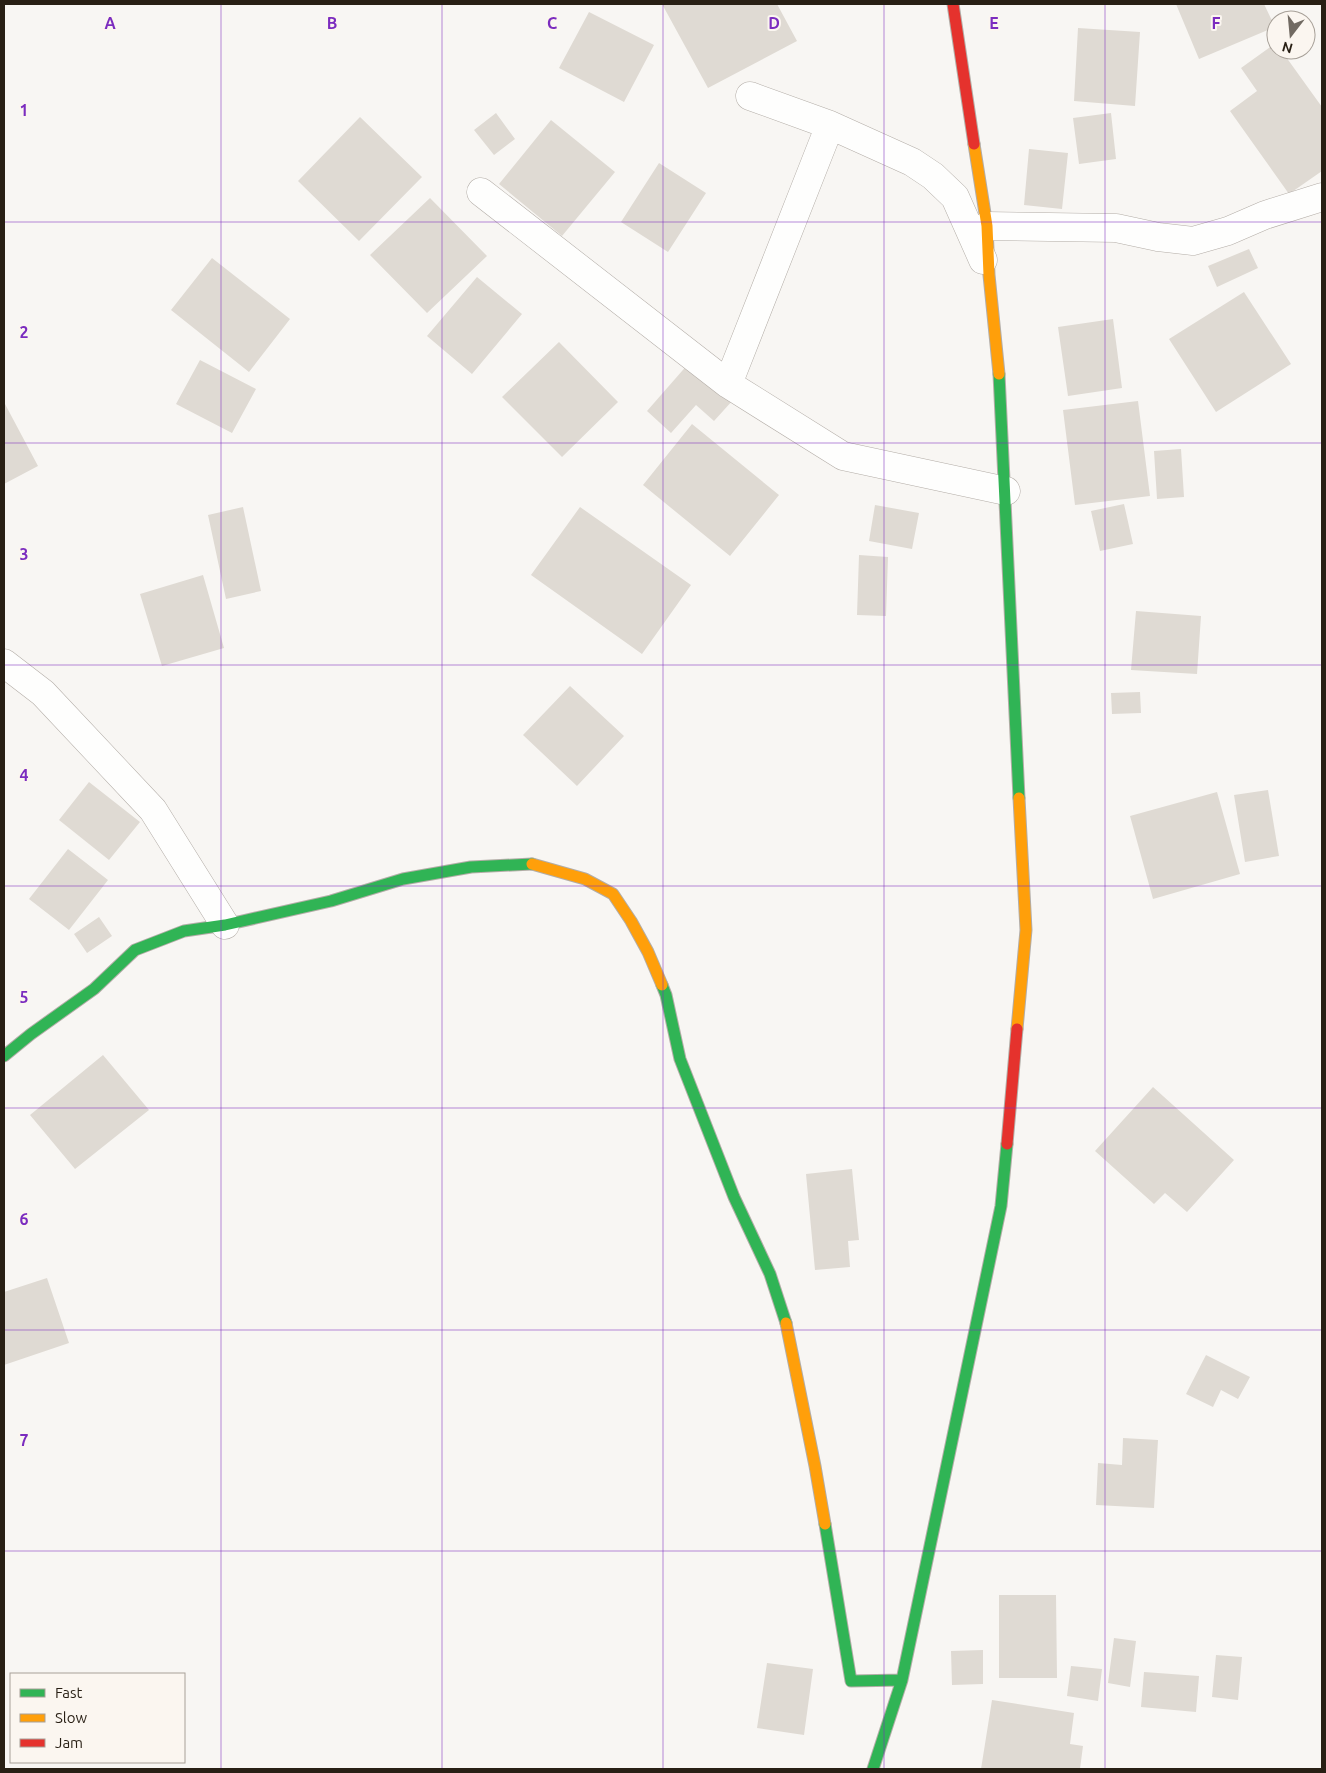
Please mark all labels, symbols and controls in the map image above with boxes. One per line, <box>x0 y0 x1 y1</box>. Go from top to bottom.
north arrow <box>1266 10 1316 60</box>
text: A <box>104 14 116 32</box>
text: B <box>327 14 337 32</box>
text: C <box>547 14 557 32</box>
text: D <box>768 14 780 32</box>
text: E <box>989 14 999 32</box>
text: F <box>1212 14 1221 32</box>
text: N <box>1280 38 1295 57</box>
text: 1 <box>19 101 29 119</box>
text: 2 <box>19 323 29 341</box>
text: 3 <box>19 545 29 563</box>
text: 4 <box>19 766 29 784</box>
text: 5 <box>19 988 29 1006</box>
text: 6 <box>19 1210 29 1228</box>
text: 7 <box>19 1431 29 1449</box>
legend <box>10 1673 185 1763</box>
text: Fast <box>55 1684 83 1701</box>
text: Slow <box>55 1709 88 1726</box>
text: Jam <box>55 1734 83 1751</box>

